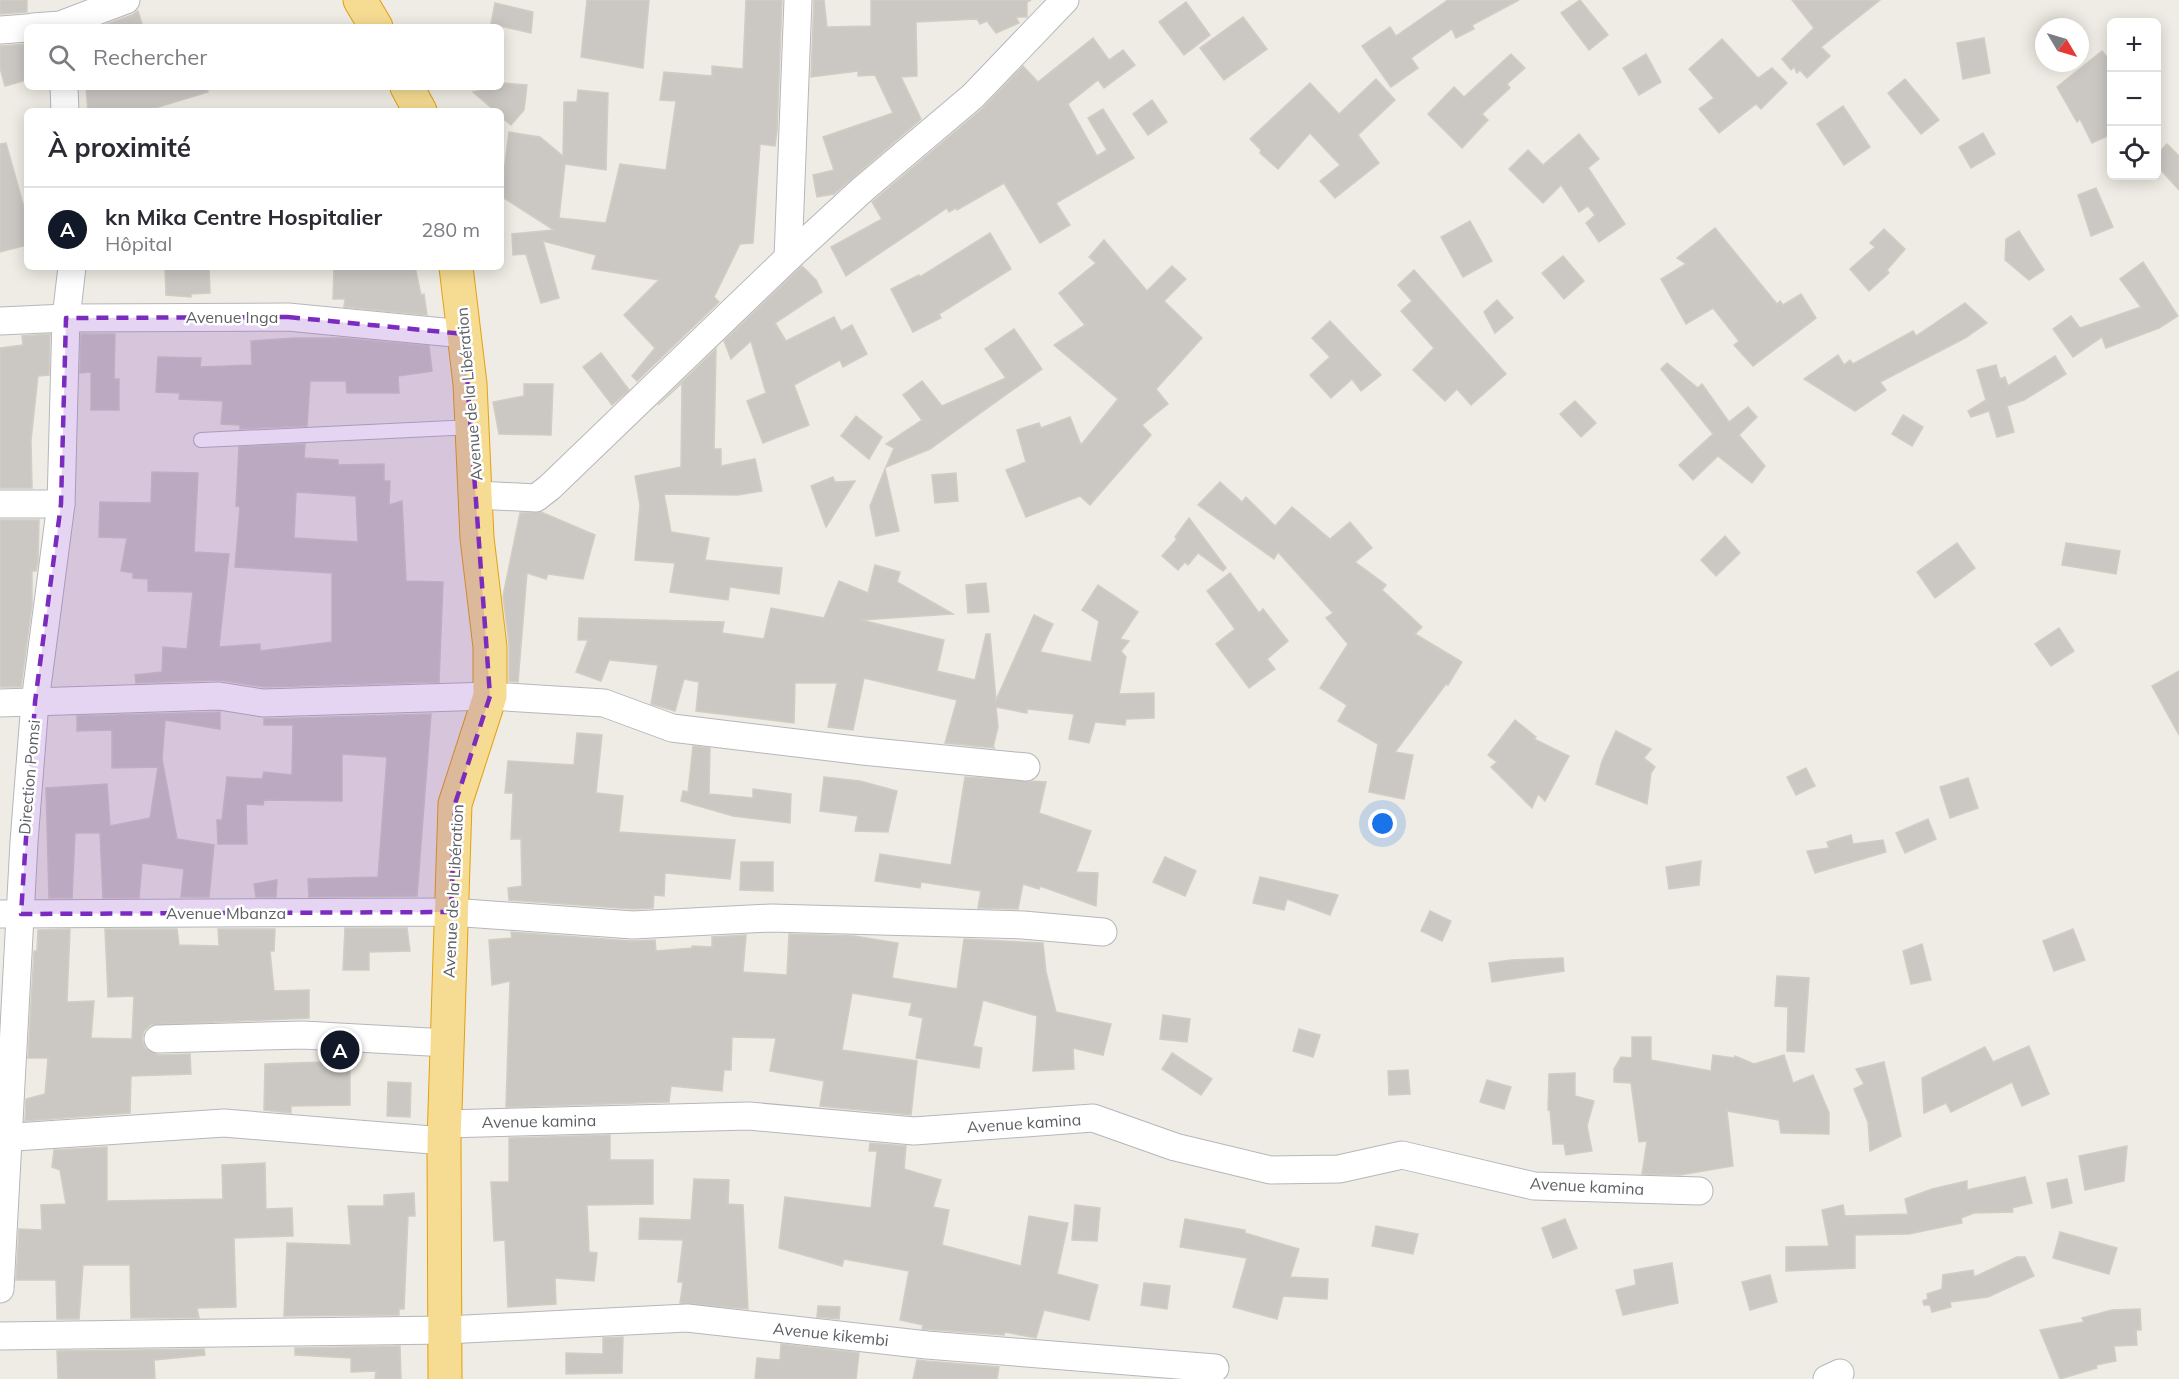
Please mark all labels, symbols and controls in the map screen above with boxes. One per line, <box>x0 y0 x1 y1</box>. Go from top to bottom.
north arrow <box>2035 18 2089 72</box>
map controls <box>2107 18 2161 180</box>
button: + <box>2107 18 2161 72</box>
search box <box>24 24 504 90</box>
icon: search <box>45 41 78 74</box>
text: Rechercher <box>93 43 207 71</box>
button: − <box>2107 72 2161 126</box>
button: locate <box>2107 126 2161 180</box>
text: À proximité <box>48 131 191 164</box>
text: kn Mika Centre Hospitalier <box>105 203 382 231</box>
text: A <box>60 217 75 242</box>
text: 280 m <box>421 217 480 242</box>
text: Hôpital <box>105 231 172 256</box>
street label: Avenue de la Libération <box>451 306 487 482</box>
street label: Avenue Inga <box>186 307 278 327</box>
street label: Direction Pomsi <box>14 719 44 835</box>
street label: Avenue de la Libération <box>438 804 468 978</box>
your location <box>1368 809 1397 838</box>
street label: Avenue Mbanza <box>166 903 286 923</box>
pin: A <box>320 1028 360 1072</box>
street label: Avenue kamina <box>966 1109 1082 1137</box>
street label: Avenue kamina <box>482 1110 596 1132</box>
street label: Avenue kamina <box>1529 1173 1645 1199</box>
street label: Avenue kikembi <box>772 1318 890 1350</box>

